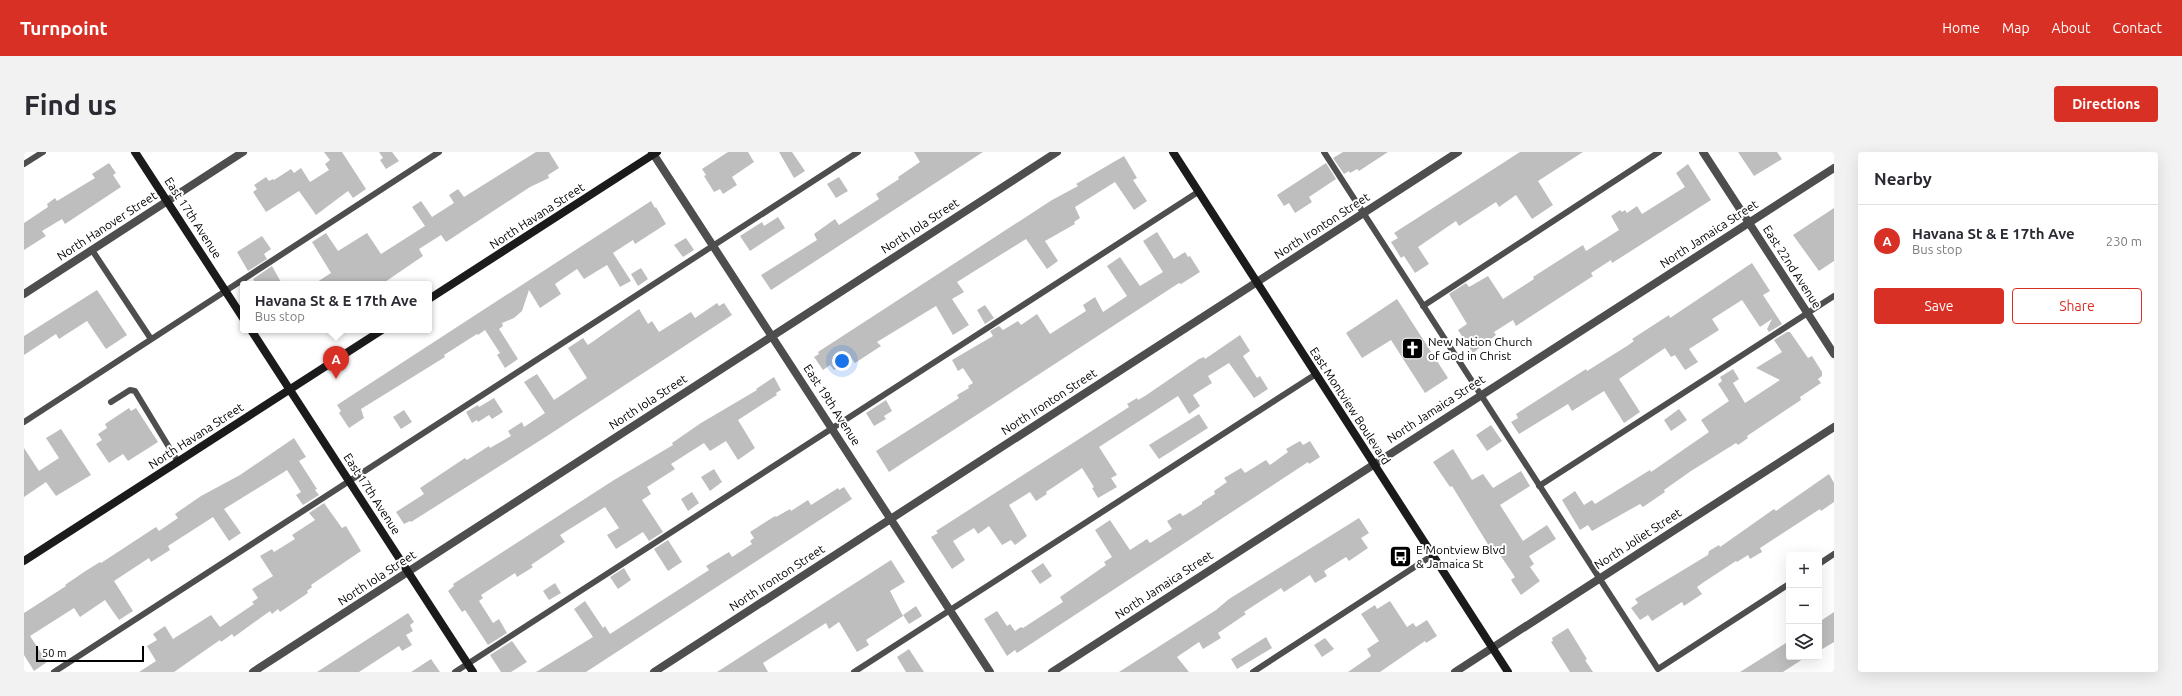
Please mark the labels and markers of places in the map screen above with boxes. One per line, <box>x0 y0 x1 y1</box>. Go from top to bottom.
place label: New Nation Church of God in Christ <box>1428 335 1532 362</box>
church icon: New Nation Church of God in Christ <box>1400 336 1426 362</box>
pin: A <box>323 346 349 379</box>
place label: E Montview Blvd & Jamaica St <box>1416 543 1506 570</box>
bus stop icon: E Montview Blvd & Jamaica St <box>1388 544 1414 570</box>

